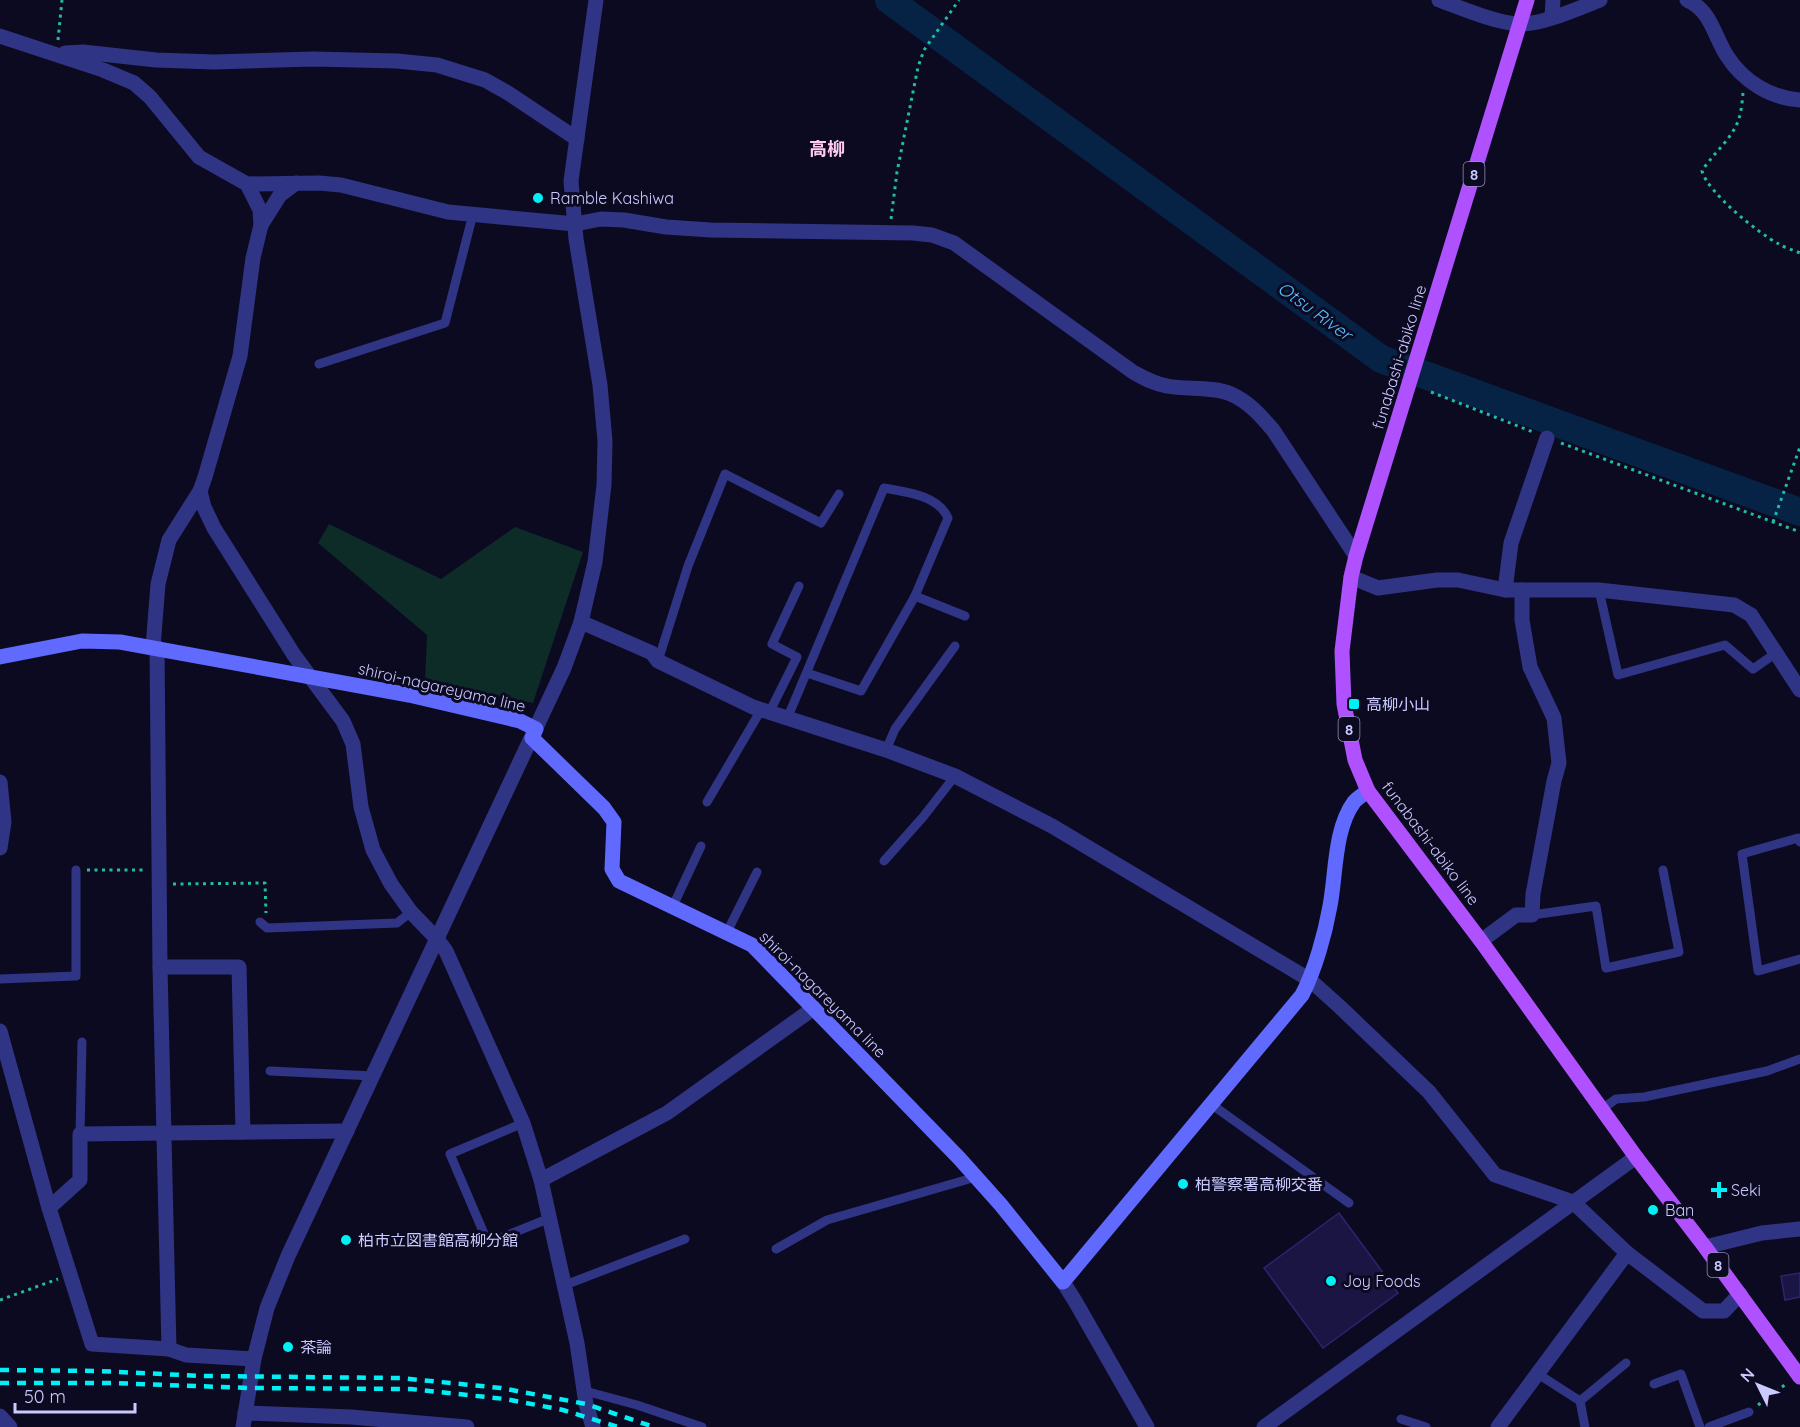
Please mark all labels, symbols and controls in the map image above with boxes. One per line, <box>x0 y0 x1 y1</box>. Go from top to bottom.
district label: 高柳 <box>809 137 845 160</box>
road number: 8 <box>1464 162 1484 186</box>
place label: Ramble Kashiwa <box>550 188 674 208</box>
marker: Ramble Kashiwa <box>531 191 545 205</box>
water label: Otsu River <box>1273 276 1358 347</box>
street label: funabashi-abiko line <box>1368 282 1430 432</box>
street label: shiroi-nagareyama line <box>356 658 528 716</box>
place label: 高柳小山 <box>1366 694 1430 714</box>
marker: 高柳小山 <box>1347 697 1361 711</box>
road number: 8 <box>1338 717 1360 741</box>
street label: funabashi-abiko line <box>1378 777 1484 909</box>
street label: shiroi-nagareyama line <box>755 926 891 1062</box>
place label: 柏警察署高柳交番 <box>1195 1174 1323 1194</box>
marker: 柏警察署高柳交番 <box>1176 1177 1190 1191</box>
place label: Seki <box>1731 1180 1761 1200</box>
marker: Seki <box>1712 1183 1726 1197</box>
place label: Ban <box>1665 1200 1694 1220</box>
marker: Ban <box>1646 1203 1660 1217</box>
place label: 柏市立図書館高柳分館 <box>358 1230 518 1250</box>
marker: 柏市立図書館高柳分館 <box>339 1233 353 1247</box>
road number: 8 <box>1708 1253 1728 1277</box>
place label: Joy Foods <box>1343 1271 1421 1291</box>
marker: Joy Foods <box>1324 1274 1338 1288</box>
place label: 茶論 <box>300 1337 332 1357</box>
marker: 茶論 <box>281 1340 295 1354</box>
north arrow <box>1728 1355 1788 1415</box>
text: N <box>1736 1364 1758 1386</box>
scale bar <box>15 1376 135 1414</box>
text: 50 m <box>24 1385 66 1408</box>

